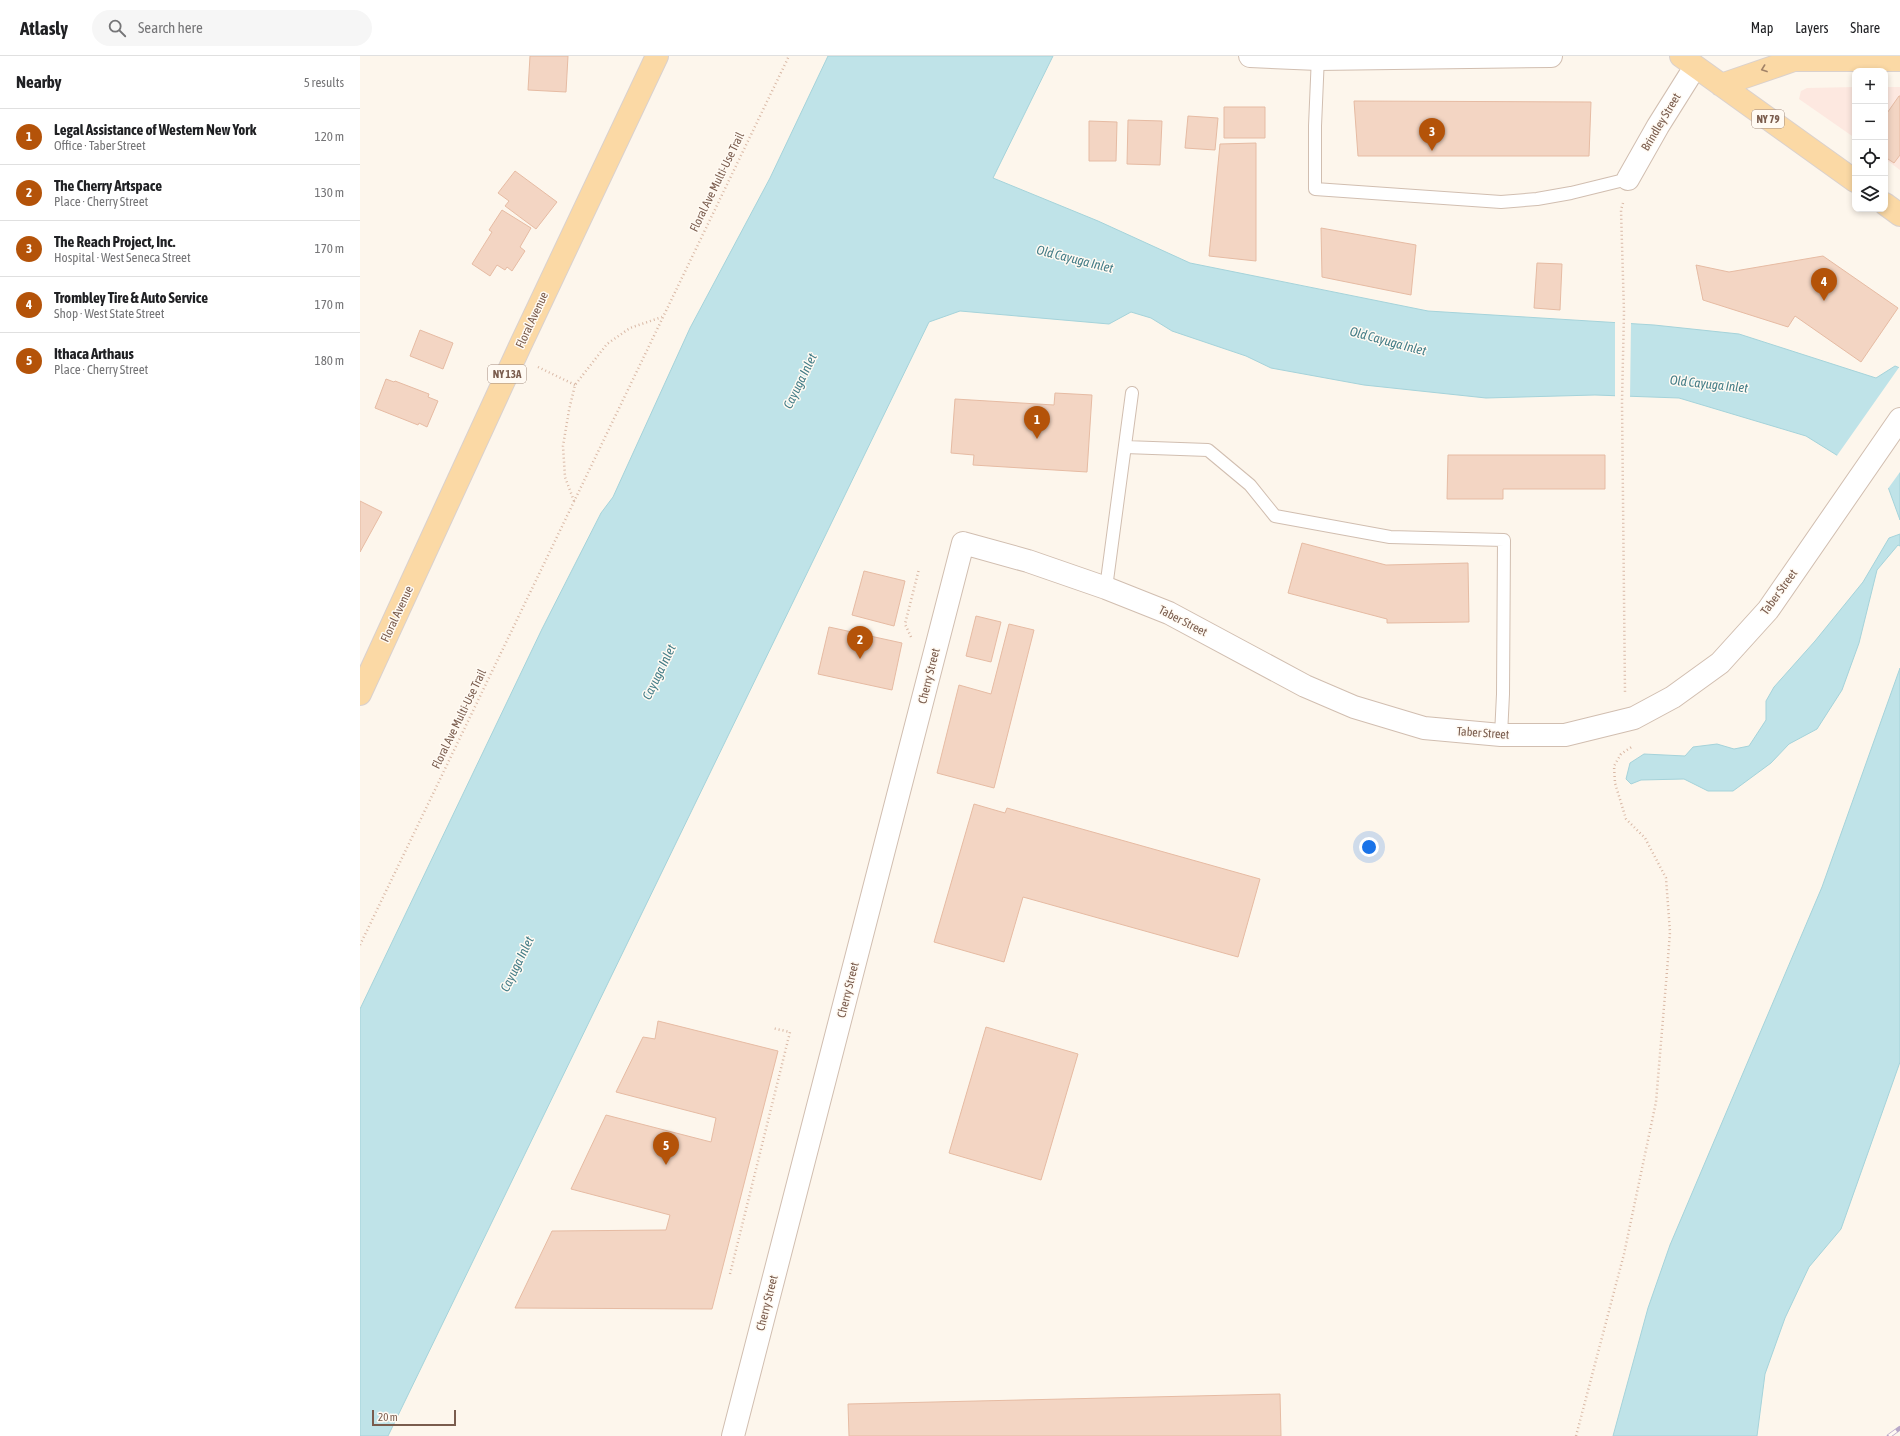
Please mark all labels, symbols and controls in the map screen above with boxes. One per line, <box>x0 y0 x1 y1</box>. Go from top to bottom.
search box <box>92 10 372 46</box>
text: Atlasly <box>20 17 68 39</box>
icon: search <box>106 17 128 39</box>
text: Search here <box>138 19 203 36</box>
text: Map <box>1751 20 1773 36</box>
text: Layers <box>1795 20 1828 36</box>
text: Share <box>1850 20 1880 36</box>
one-way arrow <box>1761 64 1768 73</box>
map controls <box>1852 68 1888 212</box>
button: + <box>1852 68 1888 104</box>
text: Nearby <box>16 72 62 92</box>
text: 5 results <box>304 75 344 90</box>
street label: Brindley Street <box>1638 90 1684 153</box>
button: − <box>1852 104 1888 140</box>
road number: NY 79 <box>1752 110 1784 128</box>
pin: 3 <box>1419 118 1445 151</box>
text: Legal Assistance of Western New York <box>54 121 256 138</box>
text: 1 <box>26 129 32 144</box>
text: 120 m <box>315 129 344 144</box>
street label: Floral Ave Multi-Use Trail <box>687 129 748 234</box>
text: Office · Taber Street <box>54 138 146 153</box>
button: locate <box>1852 140 1888 176</box>
button: layers <box>1852 176 1888 212</box>
text: The Cherry Artspace <box>54 177 162 194</box>
text: 2 <box>26 185 32 200</box>
text: 130 m <box>315 185 344 200</box>
text: Place · Cherry Street <box>54 194 148 209</box>
text: The Reach Project, Inc. <box>54 233 176 250</box>
text: 3 <box>26 241 32 256</box>
text: 170 m <box>315 241 344 256</box>
water label: Old Cayuga Inlet <box>1035 242 1115 276</box>
text: Hospital · West Seneca Street <box>54 250 191 265</box>
pin: 4 <box>1811 268 1837 301</box>
text: Trombley Tire & Auto Service <box>54 289 208 306</box>
street label: Floral Avenue <box>513 290 551 350</box>
text: 4 <box>26 297 32 312</box>
text: 170 m <box>315 297 344 312</box>
text: Shop · West State Street <box>54 306 165 321</box>
water label: Old Cayuga Inlet <box>1348 324 1428 358</box>
text: Ithaca Arthaus <box>54 345 134 362</box>
water label: Cayuga Inlet <box>780 351 820 411</box>
text: 5 <box>26 353 32 368</box>
text: 180 m <box>315 353 344 368</box>
text: Place · Cherry Street <box>54 362 148 377</box>
road number: NY 13A <box>488 365 526 383</box>
water label: Old Cayuga Inlet <box>1669 372 1749 396</box>
pin: 1 <box>1024 406 1050 439</box>
street label: Taber Street <box>1758 566 1800 617</box>
street label: Floral Avenue <box>378 584 416 644</box>
street label: Taber Street <box>1156 603 1210 639</box>
pin: 2 <box>847 626 873 659</box>
water label: Cayuga Inlet <box>639 642 679 702</box>
street label: Cherry Street <box>915 646 943 705</box>
street label: Floral Ave Multi-Use Trail <box>429 666 490 771</box>
street label: Taber Street <box>1456 724 1510 742</box>
your location <box>1359 837 1379 857</box>
water label: Cayuga Inlet <box>497 934 537 994</box>
street label: Cherry Street <box>834 960 862 1019</box>
pin: 5 <box>653 1132 679 1165</box>
street label: Cherry Street <box>753 1273 781 1332</box>
scale bar <box>372 1408 456 1427</box>
text: 20 m <box>378 1411 398 1423</box>

